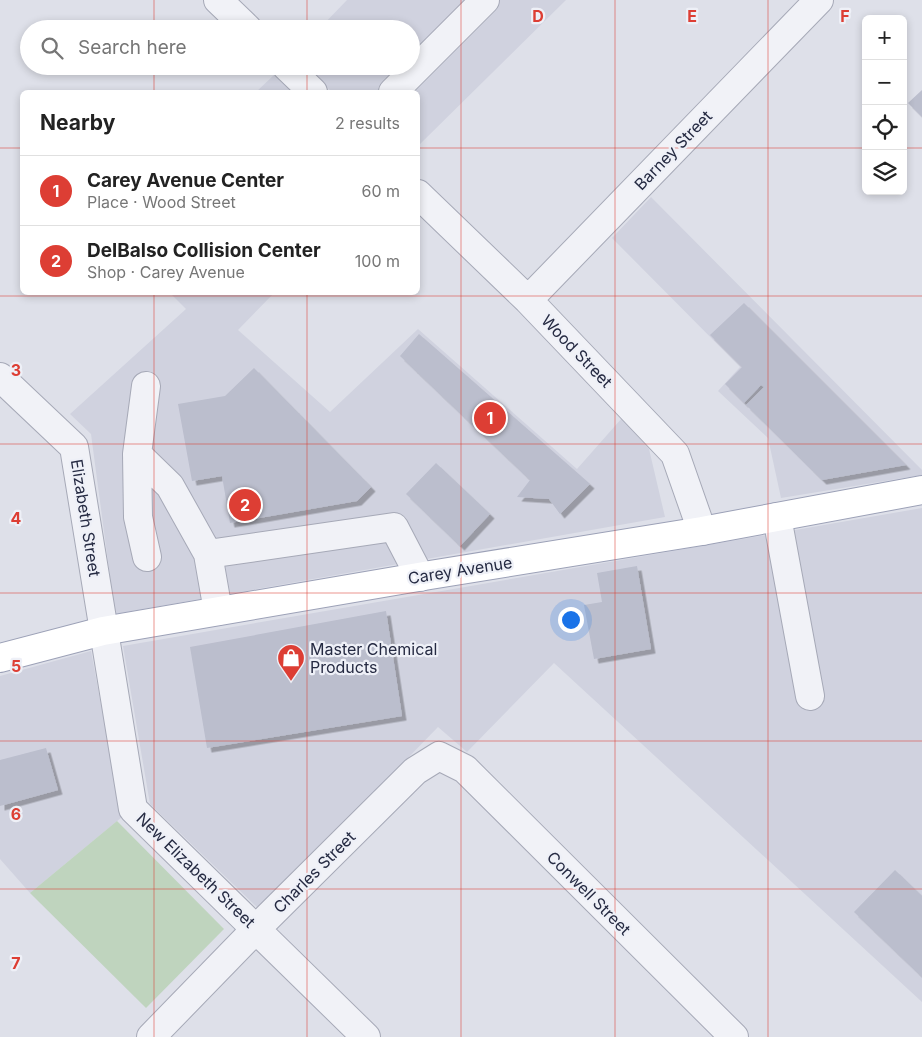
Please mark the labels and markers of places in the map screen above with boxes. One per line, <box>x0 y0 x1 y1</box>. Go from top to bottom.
pin: 1 <box>474 399 506 437</box>
pin: 2 <box>229 486 261 524</box>
place label: Master Chemical Products <box>310 639 437 677</box>
shop icon: Master Chemical Products <box>276 643 306 682</box>

